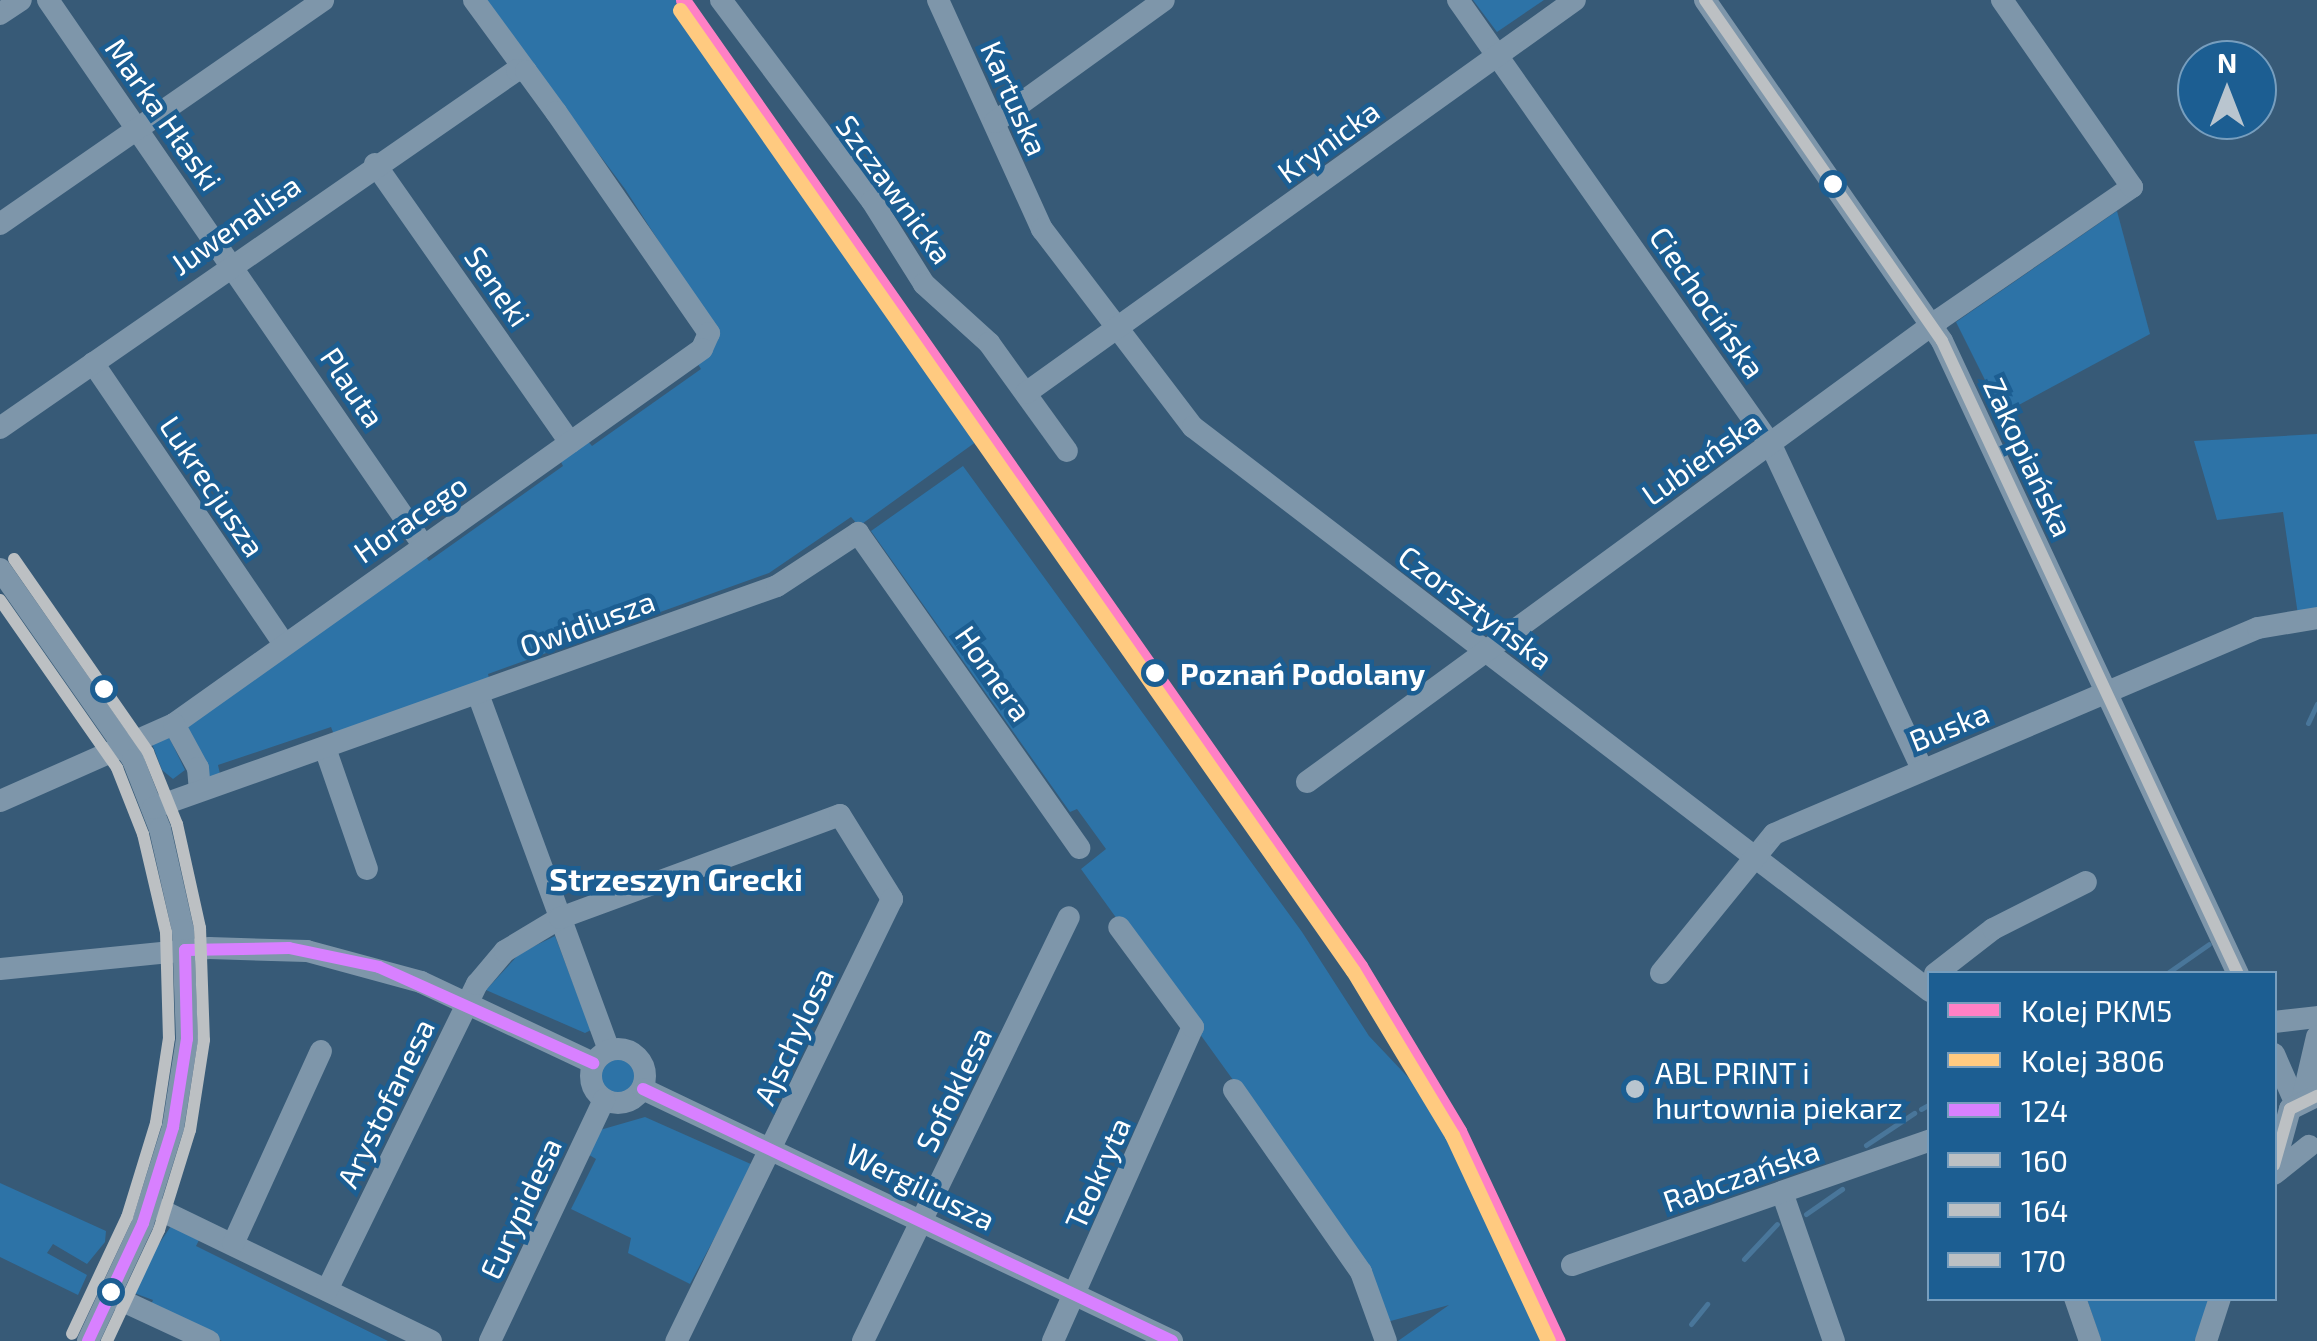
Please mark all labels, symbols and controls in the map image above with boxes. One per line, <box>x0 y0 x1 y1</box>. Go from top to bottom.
street label: Marka Hłaski <box>98 31 230 197</box>
street label: Kartuska <box>974 35 1056 161</box>
north arrow <box>2177 40 2277 140</box>
text: N <box>2217 45 2237 79</box>
street label: Krynicka <box>1270 92 1386 190</box>
street label: Szczawnicka <box>829 108 961 270</box>
street label: Juwenalisa <box>163 166 307 282</box>
unlabelled marker <box>1823 174 1843 194</box>
street label: Ciechocińska <box>1643 219 1773 385</box>
street label: Seneki <box>458 239 538 333</box>
street label: Plauta <box>313 340 393 434</box>
street label: Zakopiańska <box>1977 372 2081 542</box>
street label: Lubieńska <box>1634 404 1768 512</box>
street label: Lukrecjusza <box>153 409 273 563</box>
street label: Horacego <box>347 466 473 570</box>
street label: Czorsztyńska <box>1392 537 1560 677</box>
street label: Owidiusza <box>515 582 659 664</box>
street label: Homera <box>948 618 1040 728</box>
place label: Poznań Podolany <box>1180 655 1425 691</box>
marker: Poznań Podolany <box>1139 657 1171 689</box>
unlabelled marker <box>94 679 114 699</box>
street label: Buska <box>1904 694 1994 758</box>
district label: Strzeszyn Grecki <box>549 859 803 897</box>
street label: Ajschylosa <box>746 962 840 1110</box>
legend <box>1927 971 2277 1301</box>
text: Kolej PKM5 <box>2021 992 2172 1028</box>
street label: Arystofanesa <box>329 1013 441 1193</box>
street label: Sofoklesa <box>907 1021 999 1157</box>
text: Kolej 3806 <box>2021 1042 2165 1078</box>
place label: ABL PRINT i hurtownia piekarz <box>1655 1054 1903 1124</box>
marker: ABL PRINT i hurtownia piekarz <box>1624 1078 1646 1100</box>
text: 124 <box>2021 1092 2068 1128</box>
street label: Teokryta <box>1056 1112 1138 1234</box>
street label: Rabczańska <box>1658 1131 1824 1219</box>
street label: Eurypidesa <box>472 1132 568 1284</box>
street label: Wergiliusza <box>841 1135 1001 1237</box>
text: 160 <box>2021 1142 2068 1178</box>
text: 164 <box>2021 1192 2069 1228</box>
text: 170 <box>2021 1242 2066 1278</box>
unlabelled marker <box>101 1282 121 1302</box>

